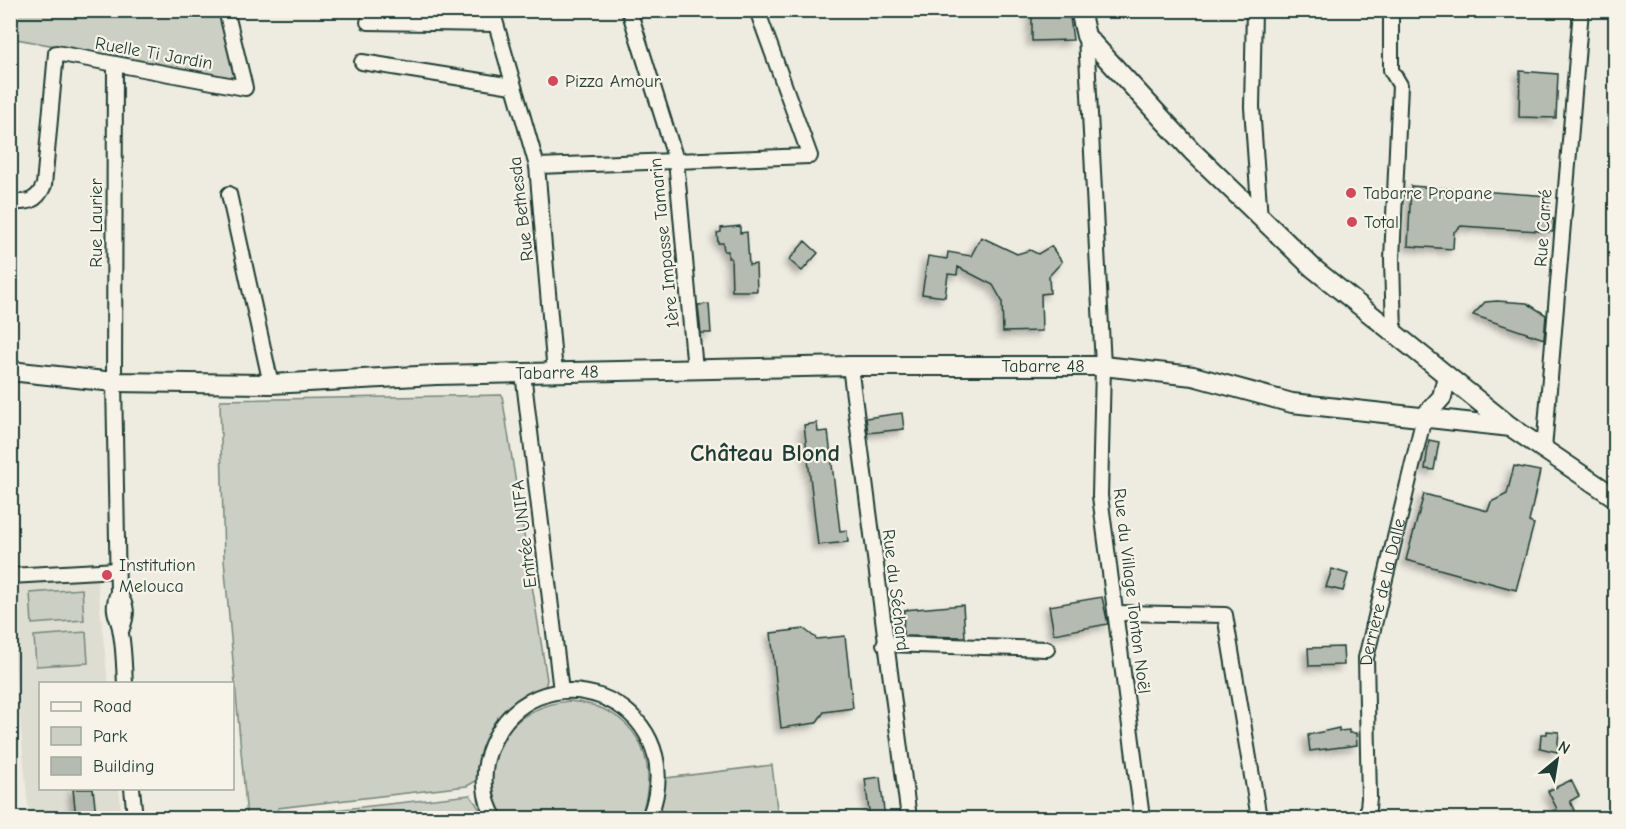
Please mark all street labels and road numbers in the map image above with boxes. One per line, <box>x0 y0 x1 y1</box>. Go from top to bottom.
street label: Ruelle Ti Jardin <box>93 33 214 74</box>
street label: Rue Bethesda <box>505 155 538 262</box>
street label: 1ère Impasse Tamarin <box>645 157 684 329</box>
street label: Rue Laurier <box>86 177 107 268</box>
street label: Rue Carré <box>1530 188 1557 268</box>
street label: Tabarre 48 <box>1002 356 1085 377</box>
street label: Tabarre 48 <box>515 361 599 384</box>
street label: Entrée UNIFA <box>507 479 542 589</box>
street label: Rue du Village Tonton Noël <box>1108 487 1155 695</box>
street label: Derrière de la Dalle <box>1356 516 1410 666</box>
street label: Rue du Séchard <box>878 528 913 652</box>

